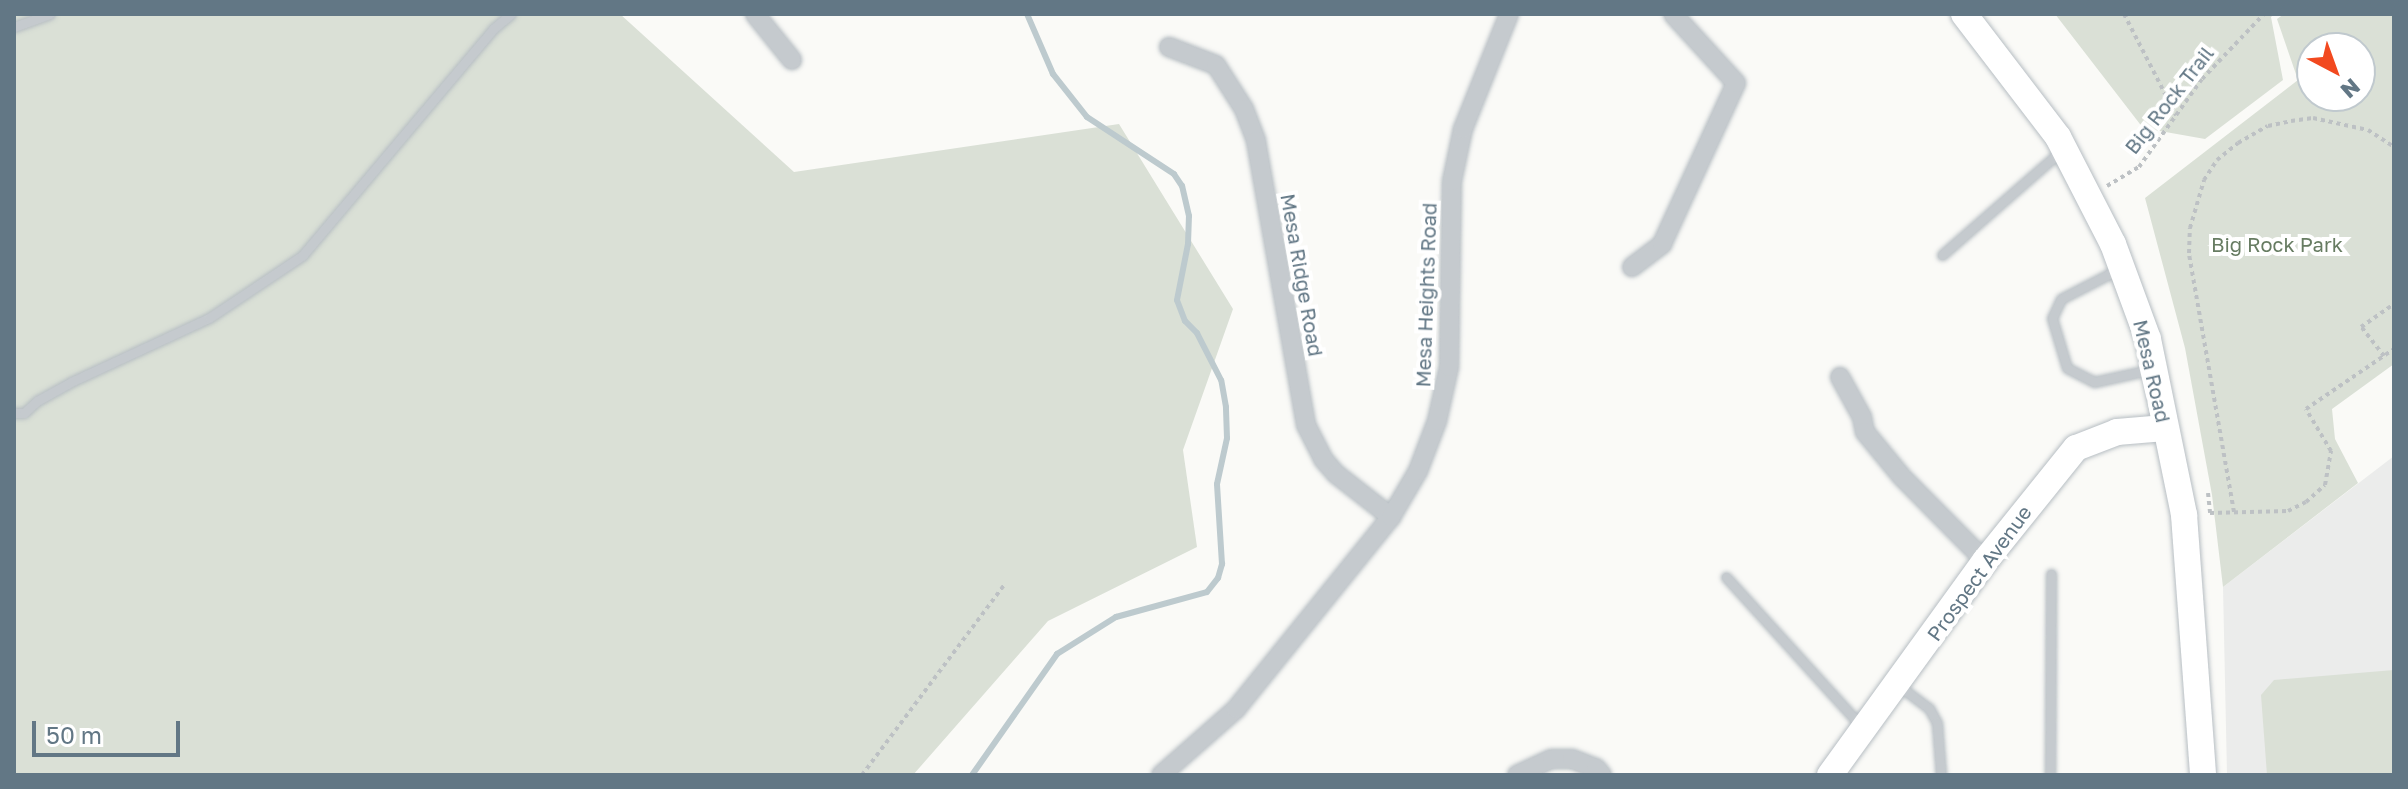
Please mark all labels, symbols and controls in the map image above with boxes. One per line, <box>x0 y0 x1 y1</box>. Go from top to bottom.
north arrow <box>2296 32 2376 112</box>
street label: Big Rock Trail <box>2120 41 2218 159</box>
text: N <box>2336 73 2366 105</box>
street label: Mesa Ridge Road <box>1276 192 1328 358</box>
street label: Mesa Heights Road <box>1411 202 1441 388</box>
park label: Big Rock Park <box>2211 232 2343 256</box>
street label: Mesa Road <box>2129 317 2175 425</box>
street label: Prospect Avenue <box>1922 501 2036 645</box>
scale bar <box>36 705 184 755</box>
text: 50 m <box>46 720 102 749</box>

